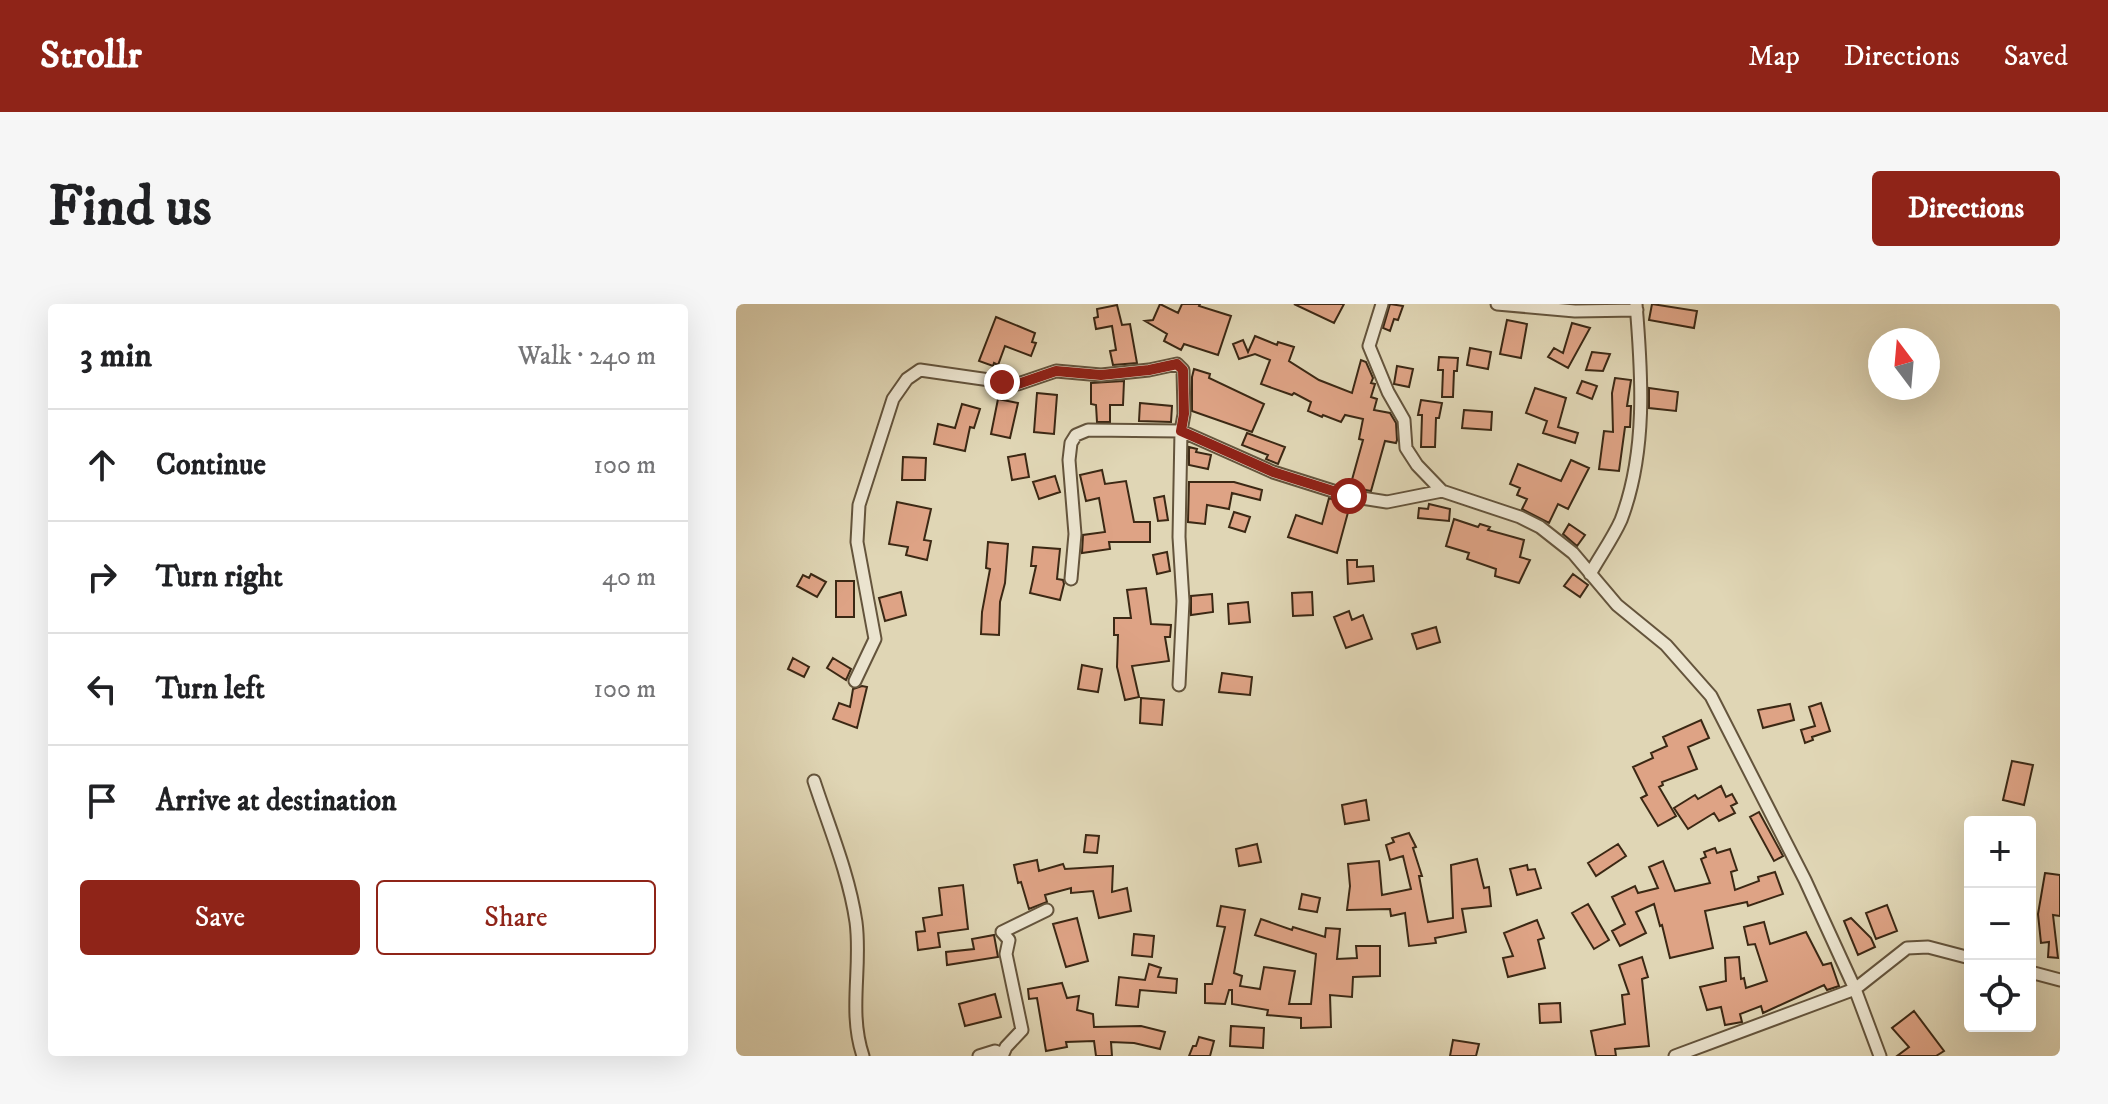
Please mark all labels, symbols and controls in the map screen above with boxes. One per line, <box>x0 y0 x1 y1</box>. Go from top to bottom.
text: Strollr <box>40 32 142 80</box>
text: Map <box>1748 39 1800 74</box>
text: Directions <box>1844 39 1960 74</box>
text: Saved <box>2004 39 2068 74</box>
button: Directions <box>1872 171 2060 246</box>
text: Find us <box>48 173 212 243</box>
north arrow <box>1868 328 1940 400</box>
text: 3 min <box>80 335 152 377</box>
text: Walk · 240 m <box>518 340 656 373</box>
route end <box>984 364 1020 400</box>
icon: ahead <box>80 443 124 487</box>
text: Continue <box>156 447 266 484</box>
text: 100 m <box>593 449 656 482</box>
route start <box>1331 478 1367 514</box>
icon: right <box>80 555 124 599</box>
text: Turn right <box>156 559 283 596</box>
text: 40 m <box>602 561 656 594</box>
icon: left <box>80 667 124 711</box>
text: Turn left <box>156 671 265 708</box>
text: 100 m <box>593 673 656 706</box>
icon: arrive <box>80 779 124 823</box>
text: Arrive at destination <box>156 783 397 820</box>
map controls <box>1964 816 2036 1032</box>
button: + <box>1964 816 2036 888</box>
button: Save <box>80 880 360 955</box>
button: Share <box>376 880 656 955</box>
button: − <box>1964 888 2036 960</box>
button: locate <box>1964 960 2036 1032</box>

